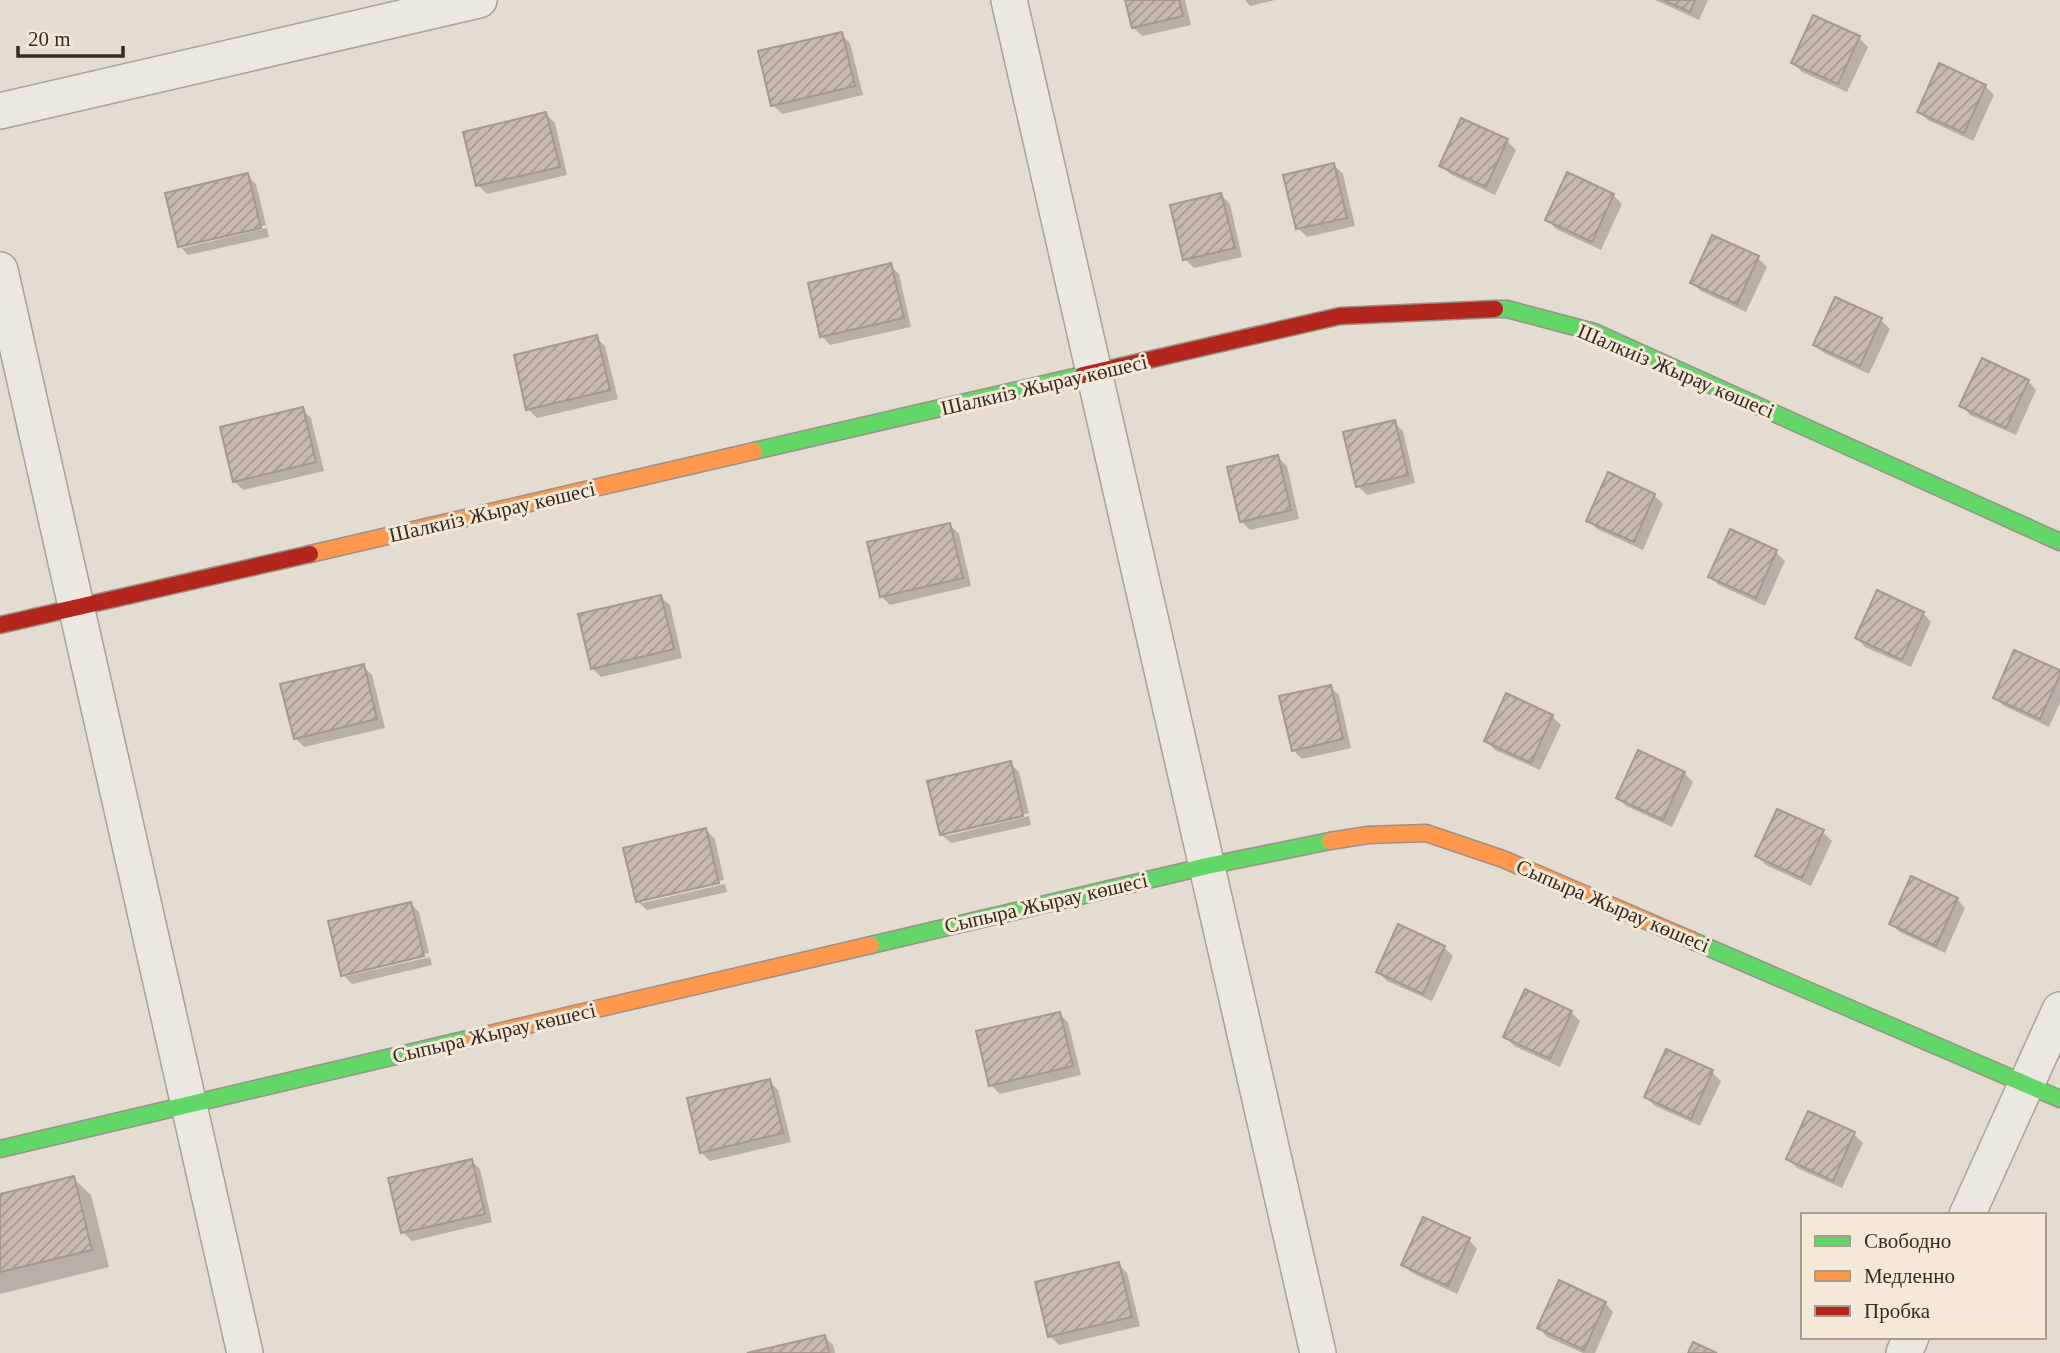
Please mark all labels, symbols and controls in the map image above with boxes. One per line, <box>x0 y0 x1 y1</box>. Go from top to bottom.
scale bar <box>18 14 122 58</box>
text: 20 m <box>28 27 71 51</box>
street label: Шалкиіз Жырау көшесі <box>1574 319 1778 423</box>
street label: Шалкиіз Жырау көшесі <box>938 350 1150 420</box>
street label: Шалкиіз Жырау көшесі <box>386 477 598 547</box>
street label: Сыпыра Жырау көшесі <box>1513 854 1713 958</box>
street label: Сыпыра Жырау көшесі <box>942 868 1150 938</box>
street label: Сыпыра Жырау көшесі <box>390 998 598 1068</box>
legend <box>1801 1213 2046 1339</box>
text: Свободно <box>1864 1229 1951 1253</box>
text: Медленно <box>1864 1264 1955 1288</box>
text: Пробка <box>1864 1299 1931 1323</box>

